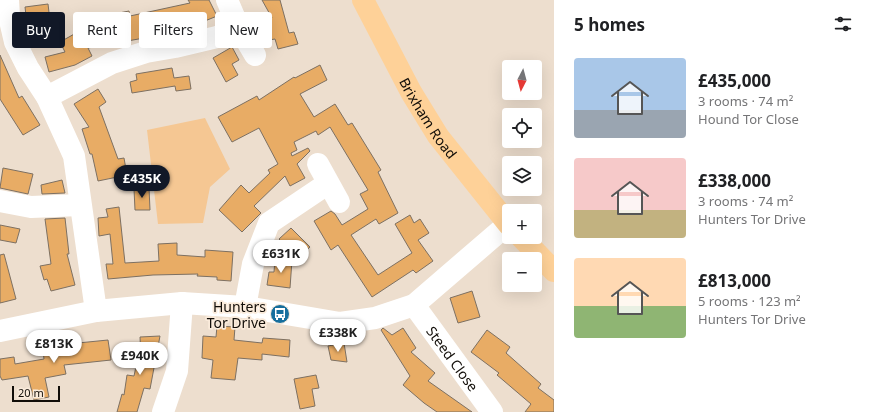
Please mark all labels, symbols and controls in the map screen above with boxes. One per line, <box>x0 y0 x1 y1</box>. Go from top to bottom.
chip: Buy <box>12 12 65 48</box>
chip: Rent <box>73 12 131 48</box>
chip: Filters <box>139 12 207 48</box>
chip: New <box>215 12 272 48</box>
text: 5 homes <box>574 13 645 36</box>
icon: filters <box>832 13 854 35</box>
north arrow <box>502 60 542 100</box>
map controls <box>502 60 542 292</box>
text: £435,000 <box>698 69 771 92</box>
street label: Brixham Road <box>396 74 462 162</box>
icon: home <box>606 74 654 122</box>
text: 3 rooms · 74 m² <box>698 92 793 110</box>
button: locate <box>502 108 542 148</box>
text: Hound Tor Close <box>698 110 799 128</box>
button: layers <box>502 156 542 196</box>
pin: £435K <box>114 165 170 199</box>
text: £435K <box>123 169 161 187</box>
text: £338,000 <box>698 169 771 192</box>
icon: home <box>606 174 654 222</box>
text: 3 rooms · 74 m² <box>698 192 793 210</box>
button: + <box>502 204 542 244</box>
text: Hunters Tor Drive <box>698 210 806 228</box>
pin: £631K <box>253 240 309 274</box>
text: £631K <box>262 244 300 262</box>
button: − <box>502 252 542 292</box>
text: £813,000 <box>698 269 771 292</box>
icon: home <box>606 274 654 322</box>
text: 5 rooms · 123 m² <box>698 292 801 310</box>
place label: Hunters Tor Drive <box>207 297 266 332</box>
bus stop icon: Hunters Tor Drive <box>269 303 291 325</box>
text: Hunters Tor Drive <box>698 310 806 328</box>
pin: £338K <box>310 319 366 353</box>
street label: Steed Close <box>423 322 483 395</box>
text: £338K <box>319 323 357 341</box>
pin: £813K <box>26 330 82 364</box>
text: £813K <box>35 334 73 352</box>
pin: £940K <box>112 342 168 376</box>
text: £940K <box>121 346 159 364</box>
scale bar <box>12 384 60 403</box>
text: 20 m <box>18 385 44 400</box>

